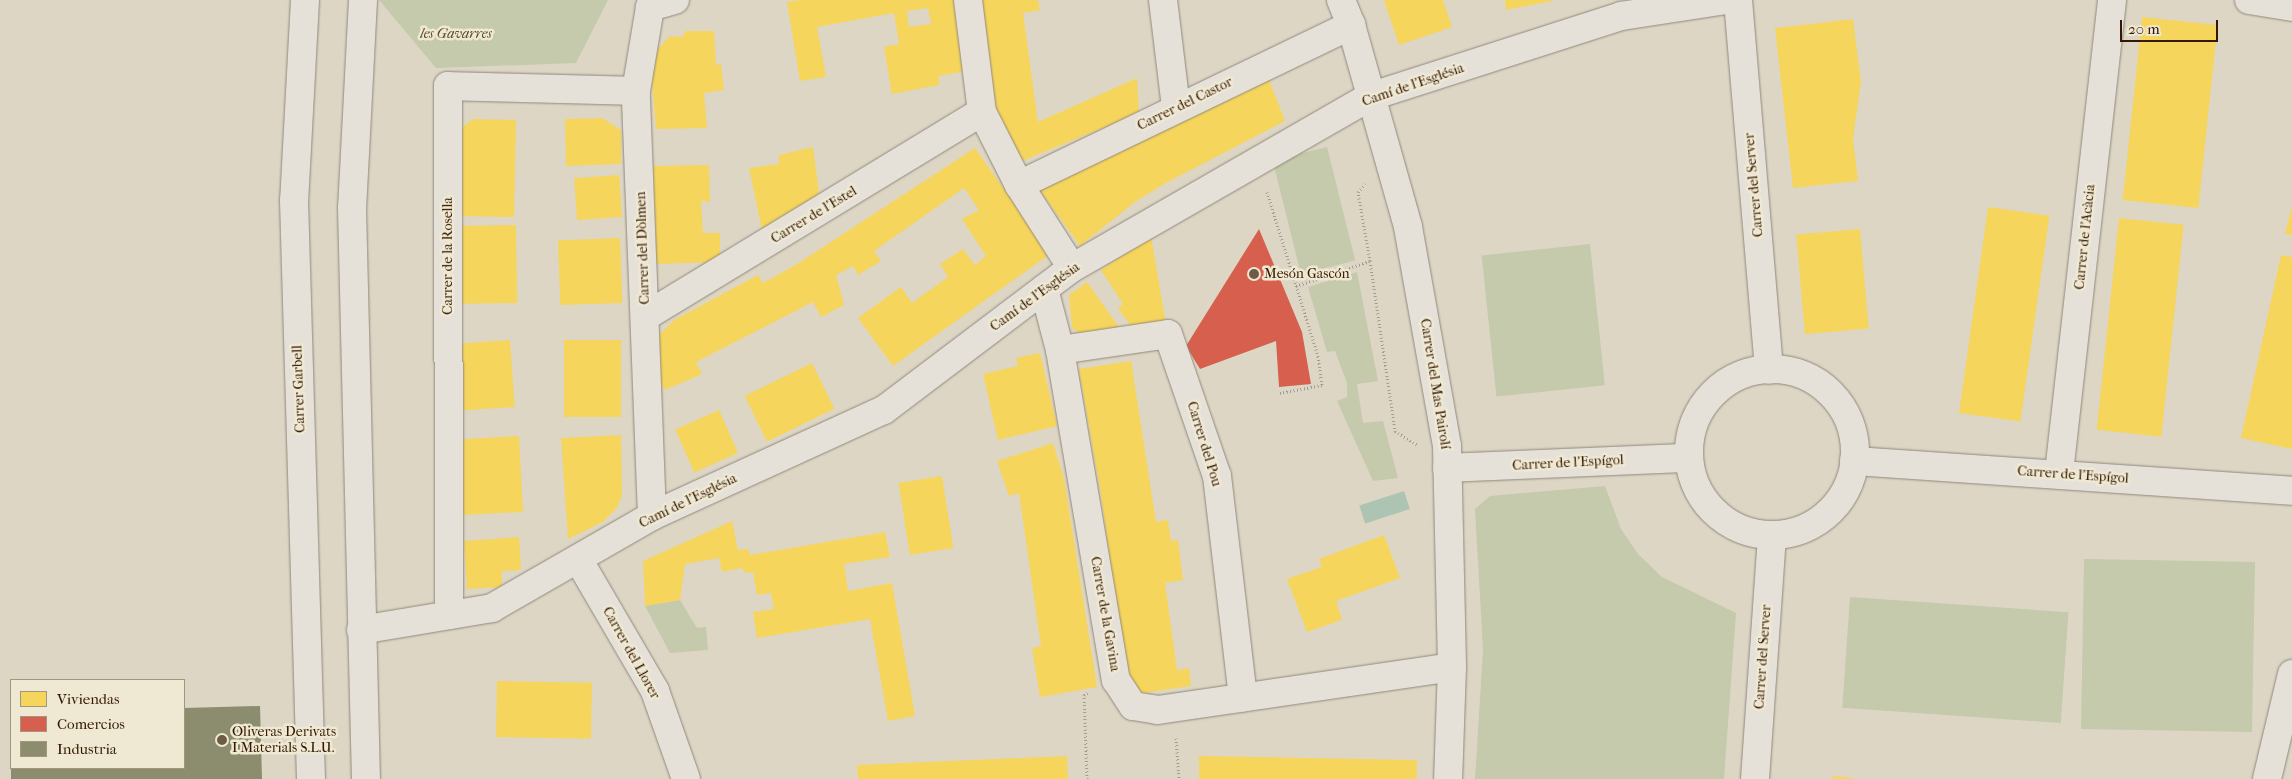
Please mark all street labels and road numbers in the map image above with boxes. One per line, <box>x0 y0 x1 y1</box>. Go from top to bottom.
street label: Camí de l'Església <box>1360 60 1466 110</box>
street label: Carrer del Castor <box>1135 74 1235 134</box>
street label: Carrer del Server <box>1741 132 1767 238</box>
street label: Carrer de l'Estel <box>768 183 860 247</box>
street label: Carrer de l'Acàcia <box>2071 183 2099 291</box>
street label: Carrer del Dòlmen <box>633 191 653 305</box>
street label: Carrer de la Rosella <box>440 197 456 315</box>
street label: Camí de l'Església <box>987 259 1083 335</box>
street label: Carrer del Mas Pairolí <box>1416 317 1454 451</box>
street label: Carrer Garbell <box>289 345 309 433</box>
street label: Carrer del Pou <box>1183 399 1225 489</box>
street label: Carrer de l'Espígol <box>1512 452 1624 474</box>
street label: Carrer de l'Espígol <box>2017 463 2129 487</box>
street label: Camí de l'Església <box>636 470 740 532</box>
street label: Carrer de la Gavina <box>1087 555 1123 673</box>
street label: Carrer del Llorer <box>599 604 663 702</box>
street label: Carrer del Server <box>1751 604 1775 710</box>

